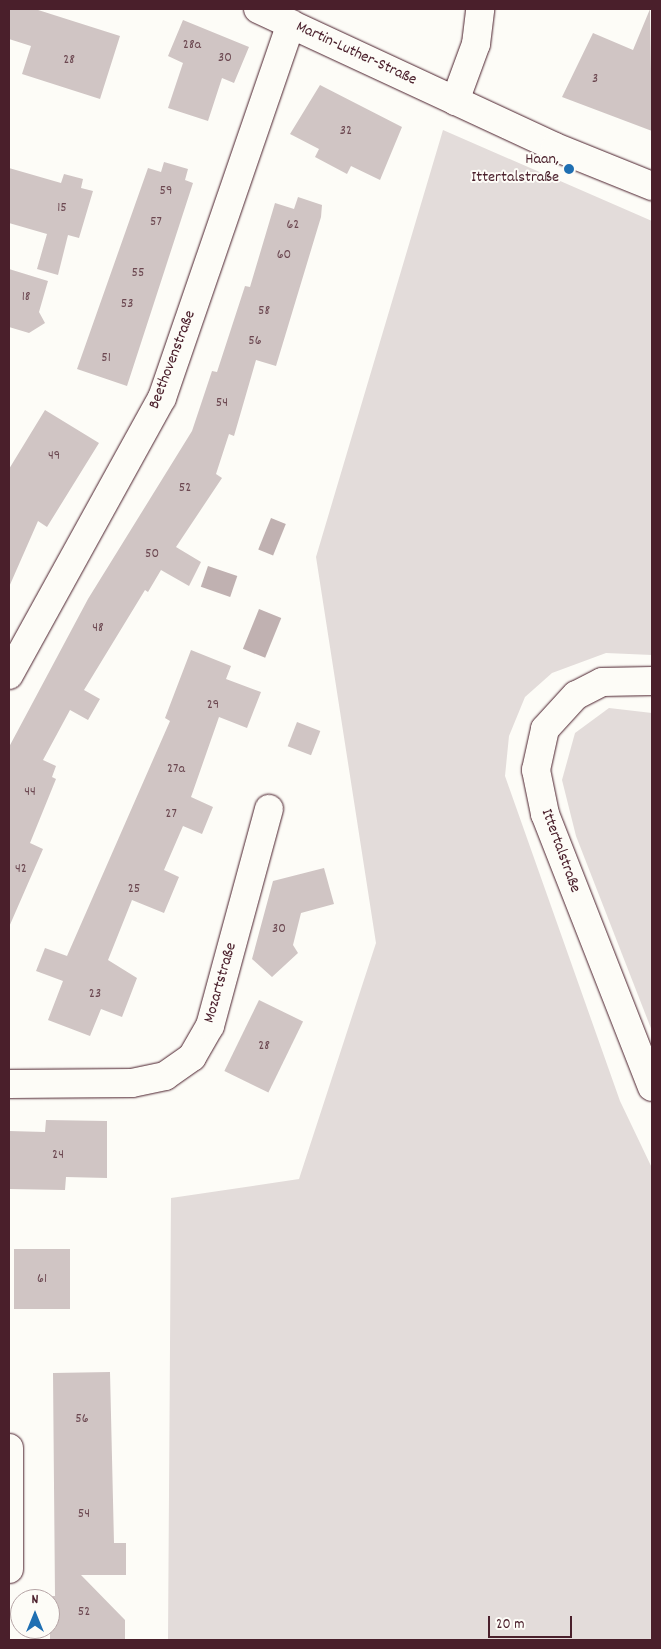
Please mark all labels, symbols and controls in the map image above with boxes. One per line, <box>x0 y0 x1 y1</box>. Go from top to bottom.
street label: Martin-Luther-Straße <box>293 18 419 90</box>
house number: 28a <box>183 37 201 53</box>
house number: 30 <box>218 50 232 66</box>
house number: 28 <box>63 52 75 68</box>
house number: 3 <box>592 71 598 87</box>
house number: 32 <box>340 123 352 139</box>
place label: Haan, Ittertalstraße <box>471 150 559 188</box>
marker: Haan, Ittertalstraße <box>563 163 575 175</box>
house number: 59 <box>160 183 172 199</box>
house number: 15 <box>57 200 67 216</box>
house number: 57 <box>150 214 162 230</box>
house number: 62 <box>287 217 299 233</box>
house number: 60 <box>277 247 291 263</box>
house number: 55 <box>132 265 144 281</box>
house number: 18 <box>22 289 30 305</box>
house number: 53 <box>121 296 133 312</box>
house number: 58 <box>258 303 270 319</box>
street label: Beethovenstraße <box>145 308 201 412</box>
house number: 56 <box>248 333 262 349</box>
house number: 51 <box>101 350 111 366</box>
house number: 54 <box>216 395 228 411</box>
house number: 49 <box>48 448 60 464</box>
house number: 52 <box>179 480 191 496</box>
house number: 50 <box>145 546 159 562</box>
house number: 48 <box>92 620 104 636</box>
house number: 29 <box>207 697 219 713</box>
house number: 27a <box>167 761 185 777</box>
house number: 44 <box>24 784 36 800</box>
house number: 27 <box>165 806 177 822</box>
street label: Ittertalstraße <box>536 807 584 895</box>
house number: 42 <box>15 861 27 877</box>
house number: 25 <box>128 881 140 897</box>
house number: 30 <box>272 921 286 937</box>
street label: Mozartstraße <box>200 941 242 1025</box>
house number: 23 <box>89 986 101 1002</box>
house number: 28 <box>258 1038 270 1054</box>
house number: 24 <box>52 1147 64 1163</box>
house number: 61 <box>37 1271 47 1287</box>
house number: 56 <box>75 1411 89 1427</box>
house number: 54 <box>78 1506 90 1522</box>
north arrow <box>10 1589 60 1639</box>
text: N <box>32 1590 38 1610</box>
house number: 52 <box>78 1604 90 1620</box>
scale bar <box>491 1606 575 1638</box>
text: 20 m <box>496 1614 524 1636</box>

